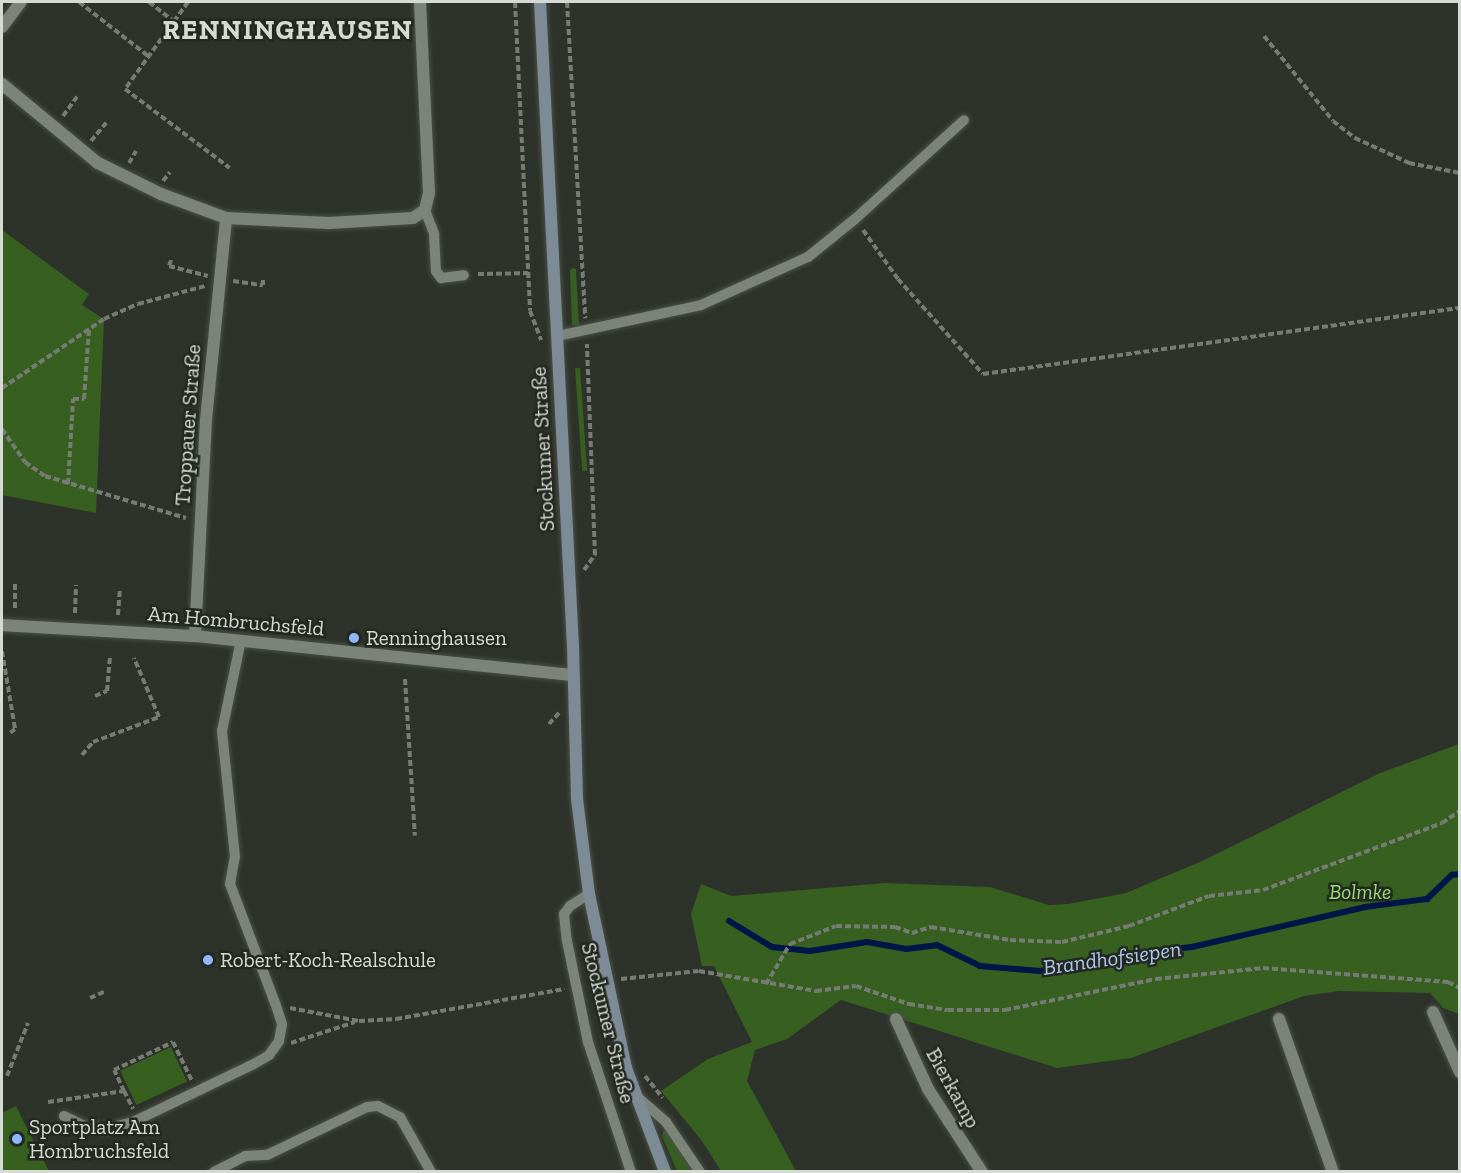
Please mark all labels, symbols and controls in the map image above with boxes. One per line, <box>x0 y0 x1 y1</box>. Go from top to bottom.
district label: RENNINGHAUSEN <box>163 15 413 47</box>
street label: Troppauer Straße <box>170 343 206 507</box>
street label: Stockumer Straße <box>526 366 560 532</box>
street label: Am Hombruchsfeld <box>147 601 325 641</box>
place label: Renninghausen <box>366 625 507 651</box>
marker: Renninghausen <box>347 631 361 645</box>
park label: Bolmke <box>1329 879 1391 905</box>
water label: Brandhofsiepen <box>1041 935 1183 981</box>
street label: Stockumer Straße <box>576 940 640 1106</box>
place label: Robert-Koch-Realschule <box>220 947 436 973</box>
marker: Robert-Koch-Realschule <box>201 953 215 967</box>
street label: Bierkamp <box>921 1043 985 1133</box>
place label: Sportplatz Am Hombruchsfeld <box>29 1114 169 1164</box>
marker: Sportplatz Am Hombruchsfeld <box>10 1132 24 1146</box>

